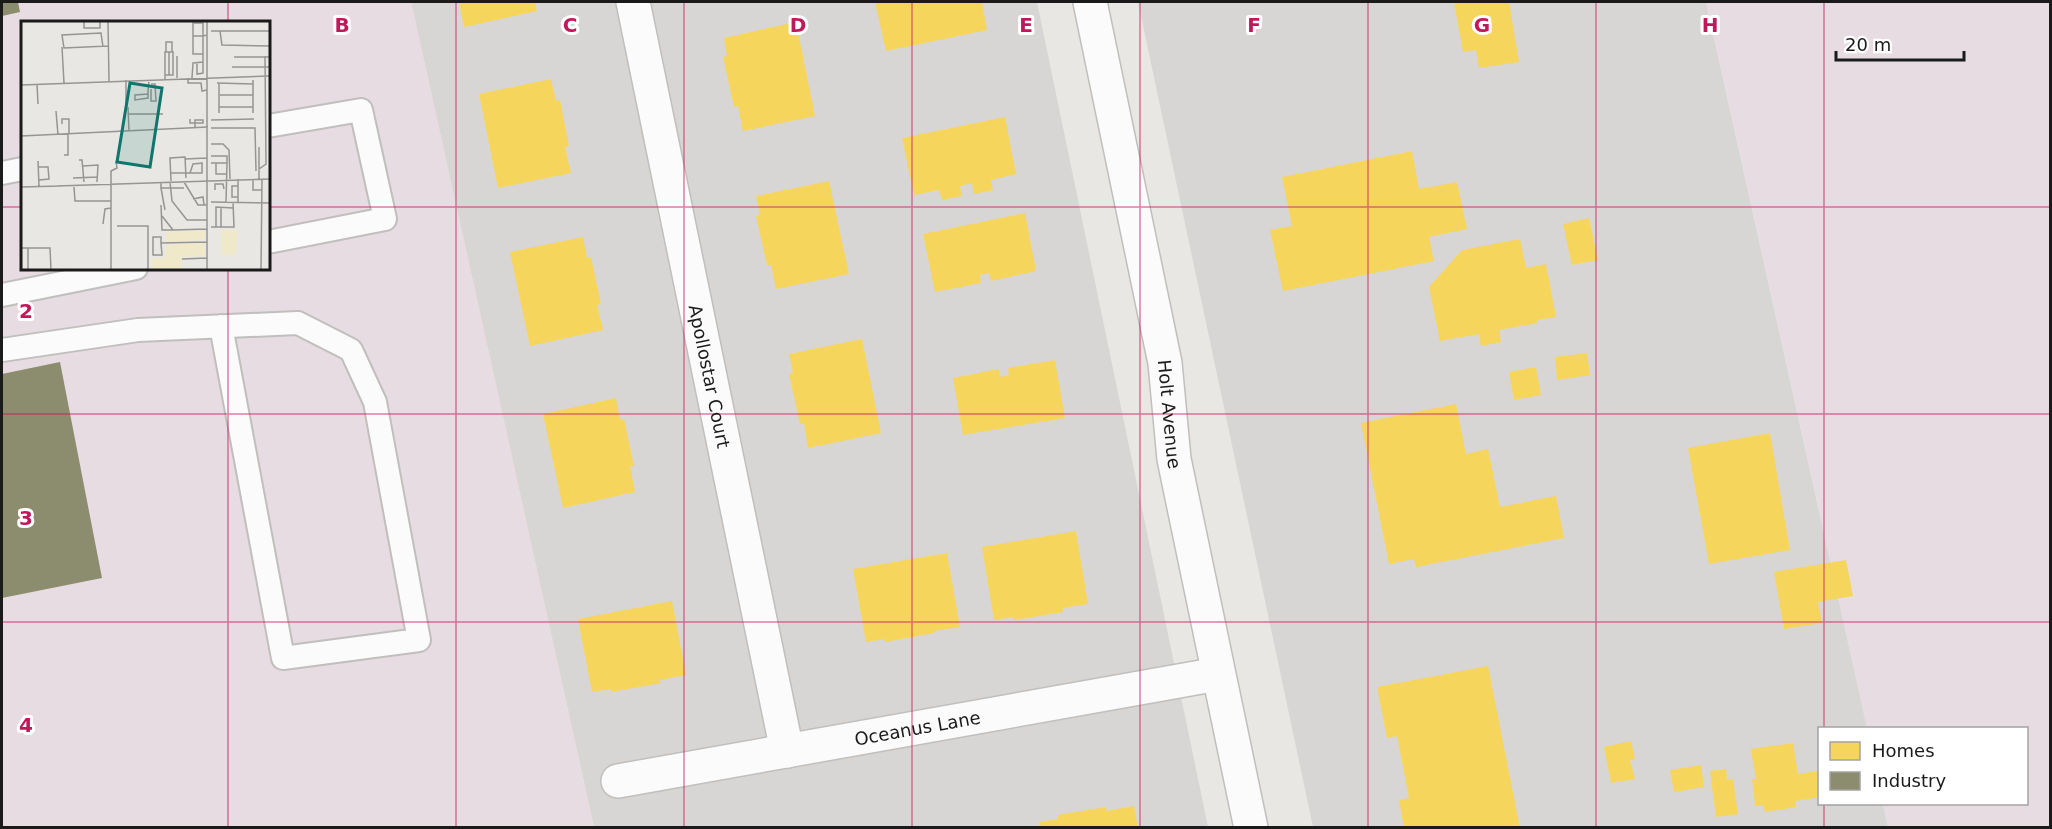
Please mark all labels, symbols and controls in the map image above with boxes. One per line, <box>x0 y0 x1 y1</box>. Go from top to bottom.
text: B <box>334 13 350 37</box>
text: C <box>563 13 577 37</box>
text: D <box>790 13 806 37</box>
text: E <box>1019 13 1033 37</box>
text: F <box>1247 13 1261 37</box>
text: G <box>1474 13 1490 37</box>
text: H <box>1702 13 1718 37</box>
inset map <box>21 21 270 270</box>
scale bar <box>1836 24 1964 62</box>
text: 20 m <box>1845 34 1891 55</box>
text: 2 <box>19 299 33 323</box>
street label: Apollostar Court <box>685 303 735 450</box>
street label: Holt Avenue <box>1154 359 1186 470</box>
text: 3 <box>19 506 33 530</box>
street label: Oceanus Lane <box>853 706 982 749</box>
text: 4 <box>19 713 33 737</box>
legend <box>1818 727 2028 805</box>
text: Homes <box>1872 740 1935 761</box>
text: Industry <box>1872 770 1946 791</box>

